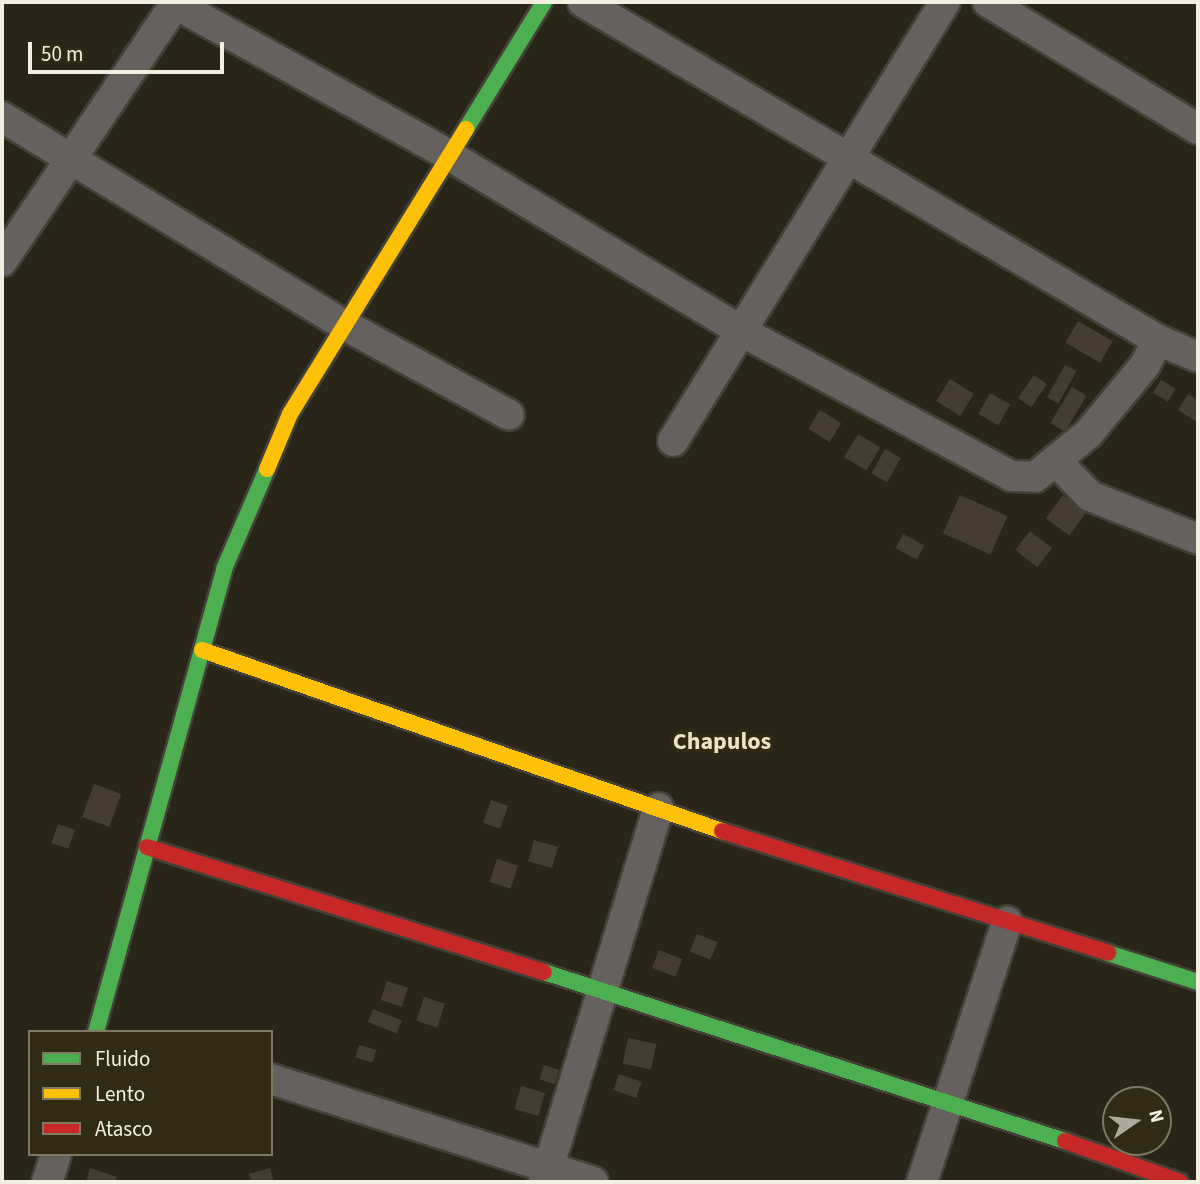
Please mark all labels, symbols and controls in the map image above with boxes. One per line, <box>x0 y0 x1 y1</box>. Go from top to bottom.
scale bar <box>32 28 228 72</box>
text: 50 m <box>41 39 83 69</box>
district label: Chapulos <box>673 728 771 756</box>
legend <box>28 1030 273 1156</box>
text: Fluido <box>95 1044 150 1074</box>
text: Lento <box>95 1079 145 1109</box>
north arrow <box>1102 1086 1172 1156</box>
text: N <box>1141 1107 1171 1126</box>
text: Atasco <box>95 1114 153 1144</box>

